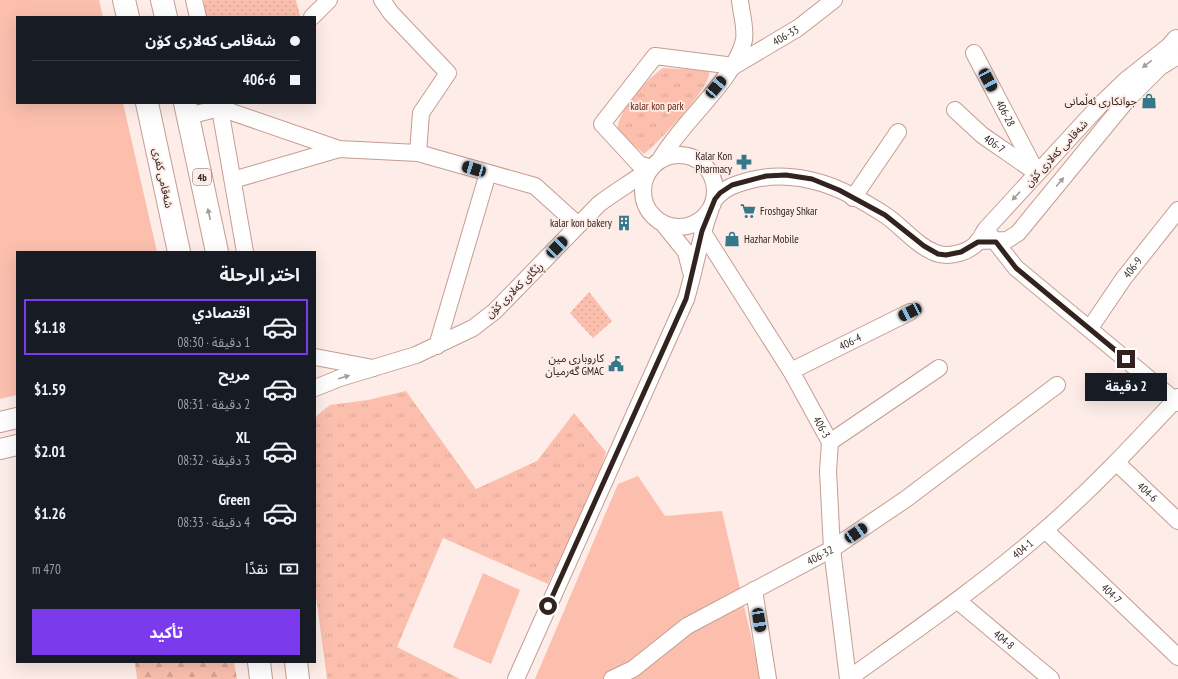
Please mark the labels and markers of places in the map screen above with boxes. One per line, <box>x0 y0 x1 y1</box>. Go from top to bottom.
shop icon: جوانکاری ئەڵمانی <box>1140 92 1158 110</box>
place label: جوانکاری ئەڵمانی <box>1064 93 1138 108</box>
place label: Kalar Kon Pharmacy <box>695 149 733 176</box>
pharmacy icon: Kalar Kon Pharmacy <box>735 153 753 171</box>
supermarket icon: Froshgay Shkar <box>739 202 757 220</box>
place label: Froshgay Shkar <box>760 204 817 218</box>
building icon: kalar kon bakery <box>615 214 633 232</box>
place label: kalar kon bakery <box>550 216 613 230</box>
shop icon: Hazhar Mobile <box>723 230 741 248</box>
place label: Hazhar Mobile <box>744 232 799 246</box>
place label: کاروباری مین گەرمیان GMAC <box>545 351 604 378</box>
public building icon: کاروباری مین گەرمیان GMAC <box>607 355 625 373</box>

